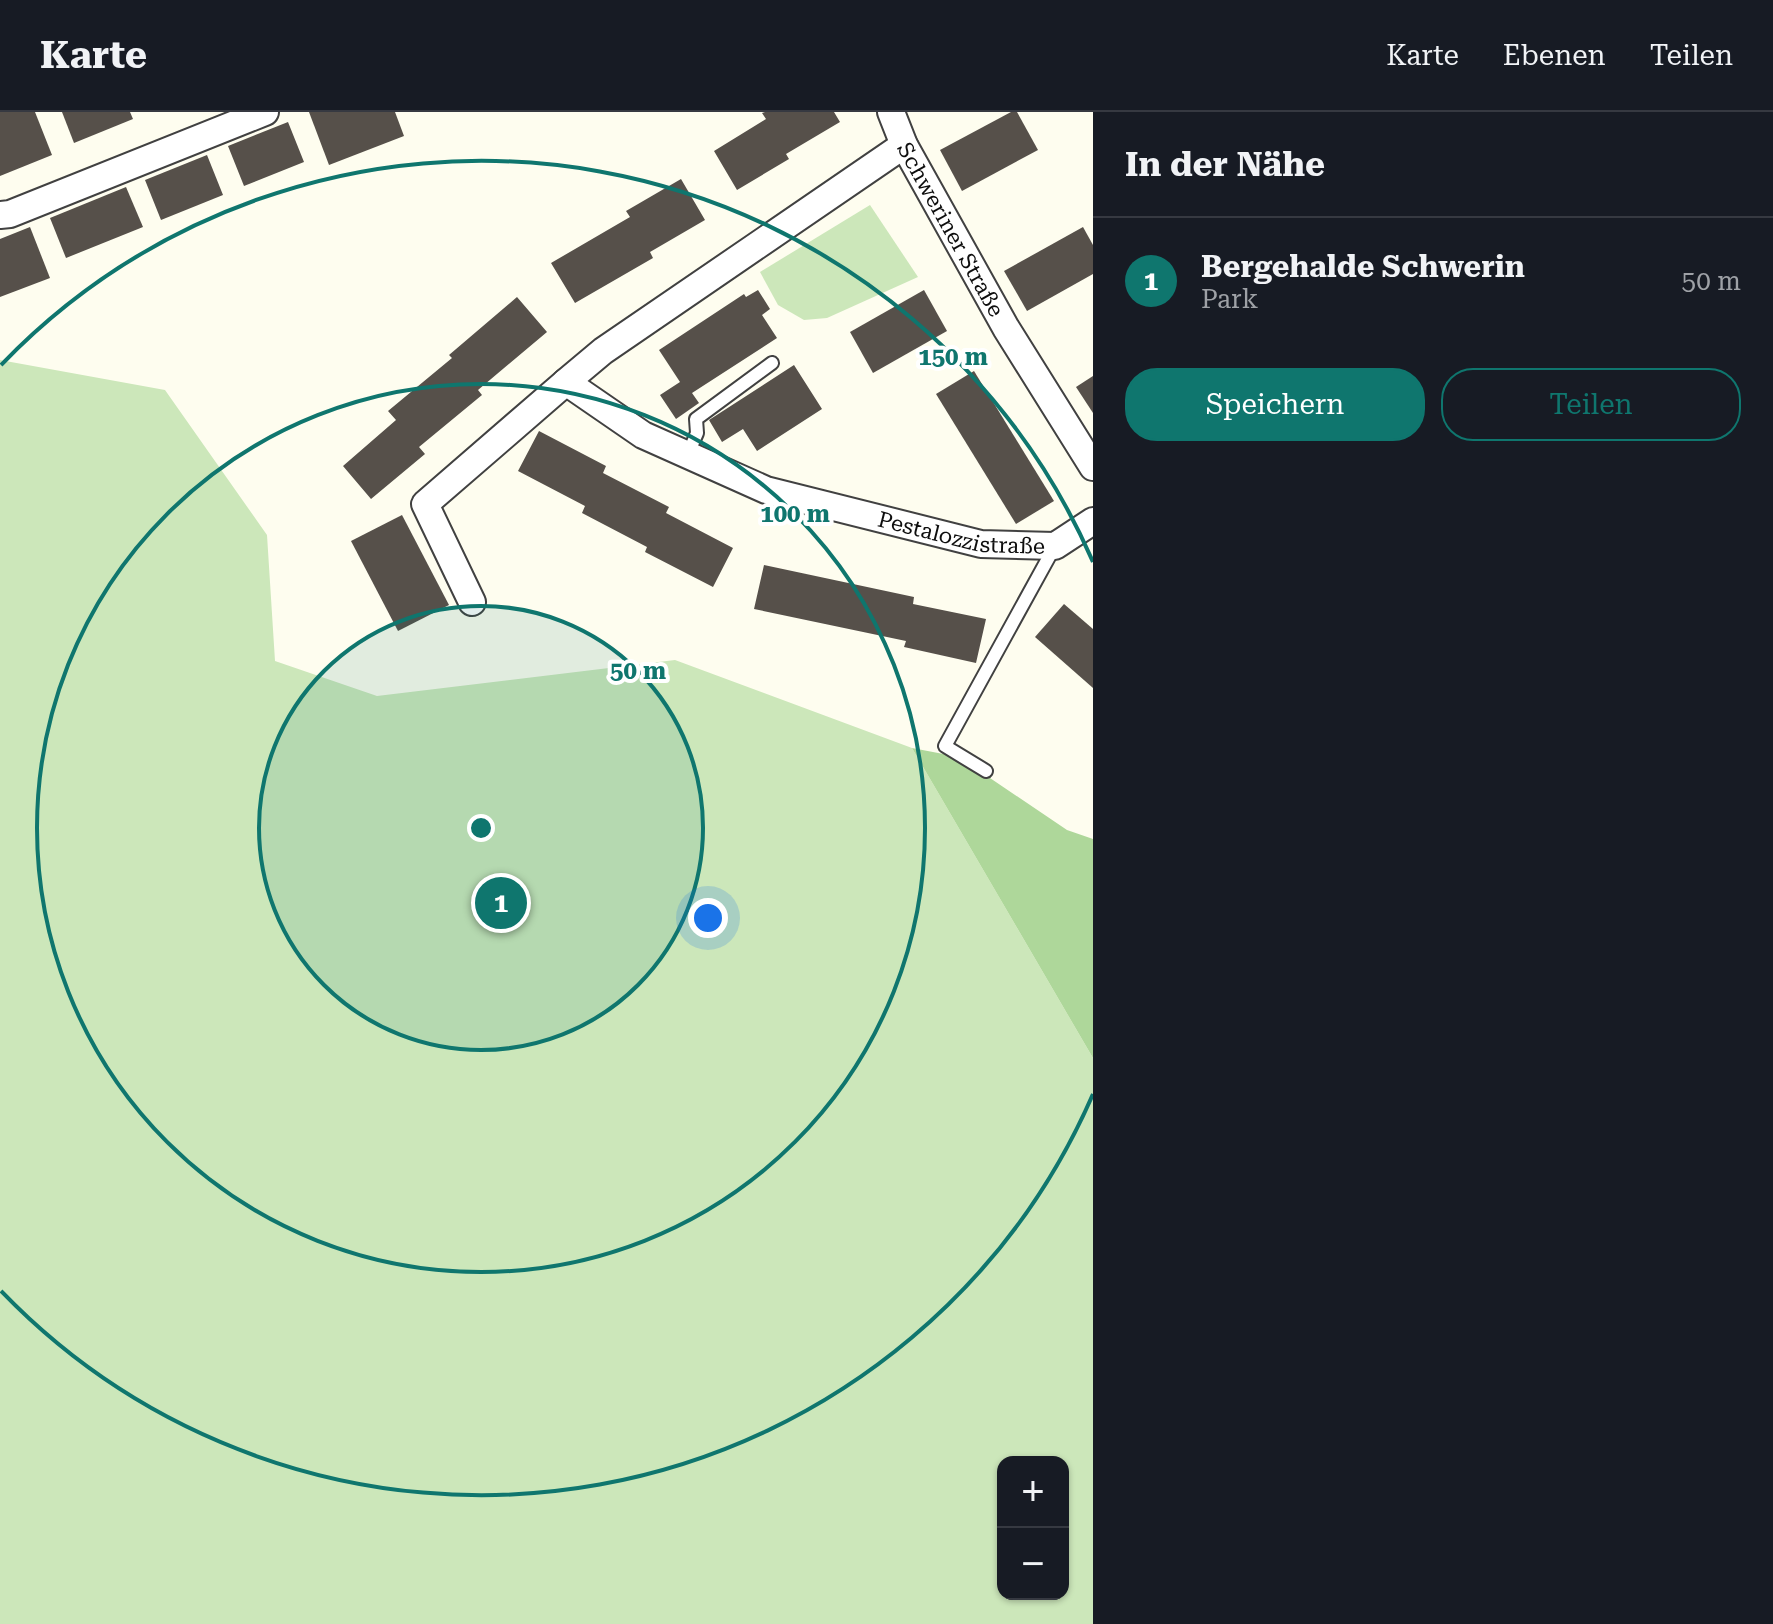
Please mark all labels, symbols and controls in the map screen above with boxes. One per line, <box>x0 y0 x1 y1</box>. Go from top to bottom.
text: Karte <box>40 33 147 77</box>
text: Karte <box>1386 39 1459 72</box>
text: Ebenen <box>1503 39 1606 72</box>
text: Teilen <box>1650 39 1733 72</box>
street label: Schweriner Straße <box>892 138 1010 321</box>
text: In der Nähe <box>1125 144 1325 184</box>
text: Bergehalde Schwerin <box>1201 249 1525 284</box>
text: 1 <box>1144 266 1158 296</box>
text: 50 m <box>1682 266 1741 296</box>
text: Park <box>1201 284 1258 314</box>
text: 150 m <box>918 343 988 371</box>
button: Speichern <box>1125 368 1425 441</box>
button: Teilen <box>1441 368 1741 441</box>
text: 100 m <box>760 500 830 528</box>
street label: Pestalozzistraße <box>875 506 1045 558</box>
text: 50 m <box>610 657 666 685</box>
centre of rings <box>467 814 495 842</box>
pin: 1 <box>475 873 527 933</box>
your location <box>688 898 728 938</box>
map controls <box>997 1456 1069 1600</box>
button: + <box>997 1456 1069 1528</box>
button: − <box>997 1528 1069 1600</box>

